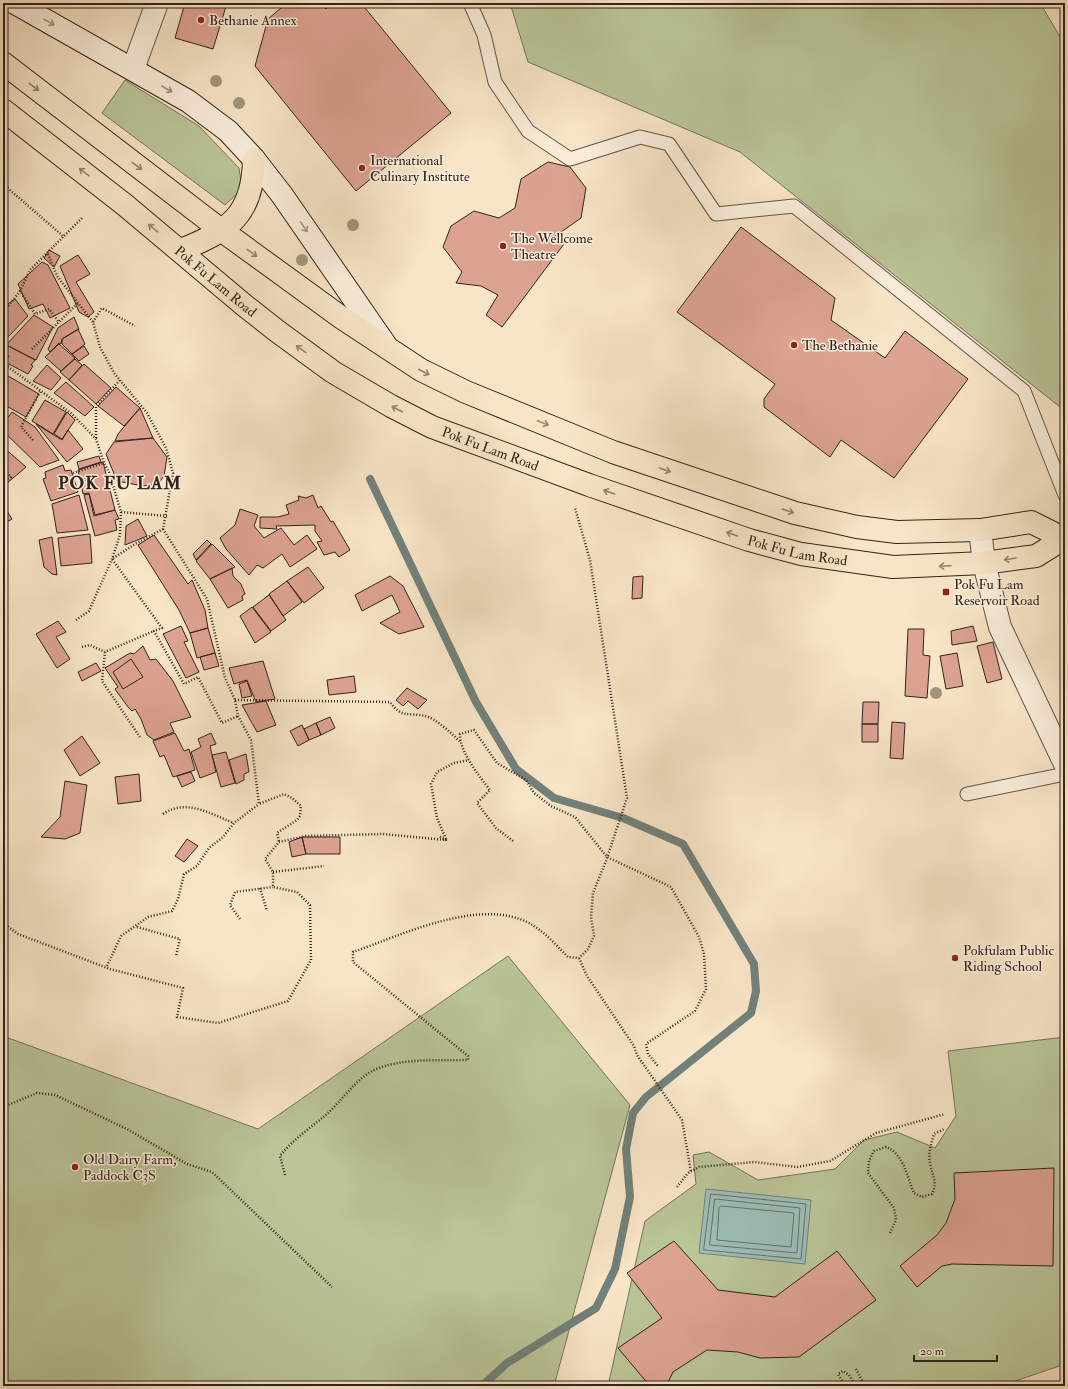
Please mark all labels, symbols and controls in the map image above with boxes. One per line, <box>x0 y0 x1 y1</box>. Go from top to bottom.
place label: Bethanie Annex <box>209 12 298 29</box>
marker: Bethanie Annex <box>196 15 206 25</box>
one-way arrow <box>43 19 55 26</box>
one-way arrow <box>28 83 39 91</box>
one-way arrow <box>161 85 173 93</box>
place label: International Culinary Institute <box>370 152 470 186</box>
one-way arrow <box>132 162 143 170</box>
marker: International Culinary Institute <box>357 163 367 173</box>
one-way arrow <box>78 168 89 177</box>
one-way arrow <box>300 221 308 232</box>
one-way arrow <box>148 223 159 232</box>
place label: The Wellcome Theatre <box>511 230 593 263</box>
marker: The Wellcome Theatre <box>498 241 508 251</box>
street label: Pok Fu Lam Road <box>171 242 260 321</box>
one-way arrow <box>247 249 258 257</box>
place label: The Bethanie <box>802 337 878 354</box>
marker: The Bethanie <box>789 340 799 350</box>
one-way arrow <box>296 344 307 353</box>
one-way arrow <box>418 368 430 376</box>
one-way arrow <box>392 405 404 412</box>
one-way arrow <box>537 420 549 428</box>
street label: Pok Fu Lam Road <box>439 423 541 475</box>
one-way arrow <box>659 466 671 474</box>
district label: POK FU LAM <box>58 472 182 495</box>
one-way arrow <box>602 488 615 495</box>
one-way arrow <box>782 508 795 515</box>
one-way arrow <box>726 530 739 537</box>
street label: Pok Fu Lam Road <box>745 532 849 569</box>
one-way arrow <box>1004 555 1017 563</box>
one-way arrow <box>939 562 952 569</box>
place label: Pok Fu Lam Reservoir Road <box>954 576 1040 609</box>
marker: Pok Fu Lam Reservoir Road <box>941 587 951 597</box>
place label: Pokfulam Public Riding School <box>963 942 1055 975</box>
marker: Pokfulam Public Riding School <box>950 953 960 963</box>
place label: Old Dairy Farm, Paddock C3S <box>83 1151 176 1184</box>
marker: Old Dairy Farm, Paddock C3S <box>70 1162 80 1172</box>
scale bar <box>914 1337 997 1363</box>
text: 20 m <box>920 1344 945 1359</box>

